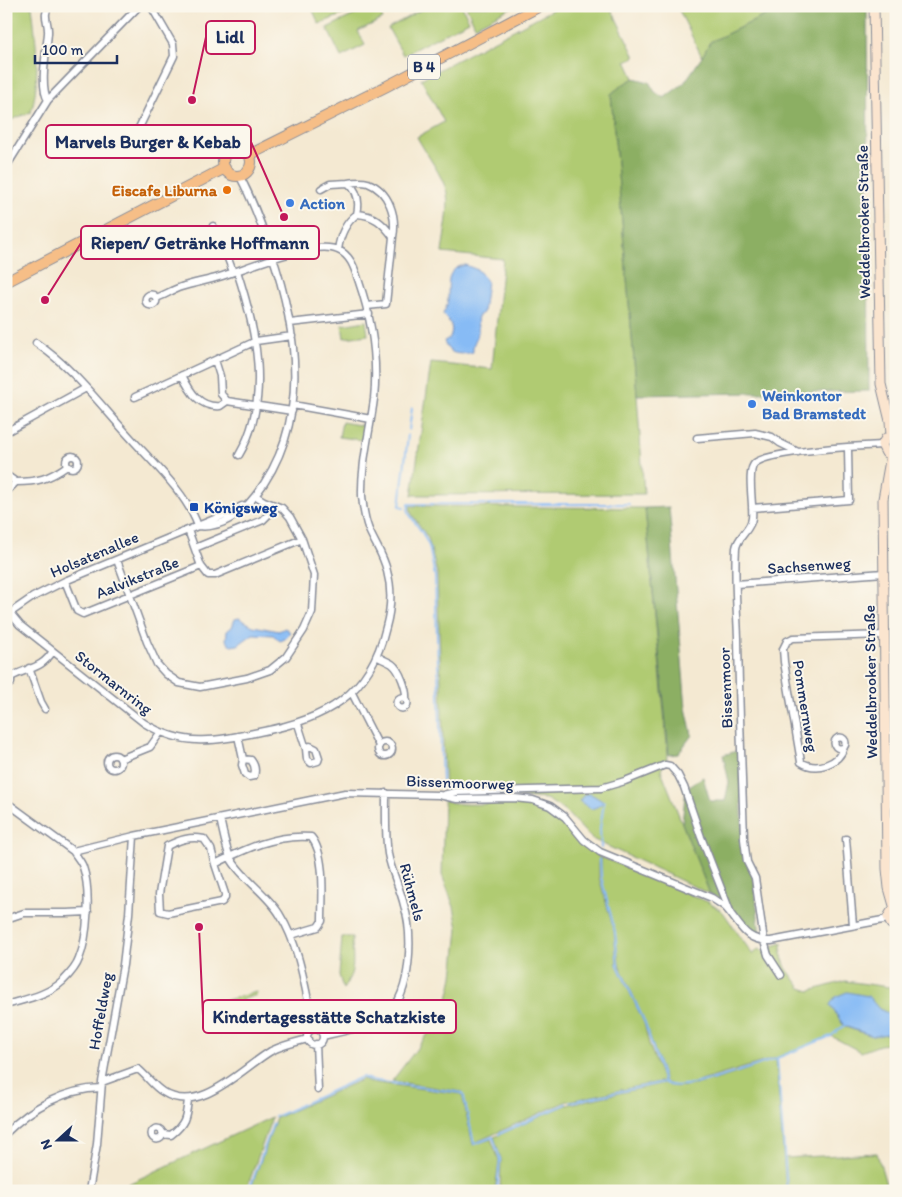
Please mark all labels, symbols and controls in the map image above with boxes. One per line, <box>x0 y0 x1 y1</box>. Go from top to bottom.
callout: Lidl <box>206 21 255 54</box>
text: Lidl <box>216 26 245 48</box>
scale bar <box>35 32 118 64</box>
text: 100 m <box>42 41 84 59</box>
road number: B 4 <box>408 54 440 80</box>
callout: Marvels Burger & Kebab <box>46 125 251 158</box>
text: Marvels Burger & Kebab <box>55 131 241 153</box>
street label: Weddelbrooker Straße <box>853 145 874 299</box>
place label: Eiscafe Liburna <box>112 181 218 200</box>
marker: Eiscafe Liburna <box>221 184 233 196</box>
place label: Action <box>299 194 346 213</box>
marker: Action <box>284 197 296 209</box>
callout: Riepen/ Getränke Hoffmann <box>81 226 319 259</box>
text: Riepen/ Getränke Hoffmann <box>91 232 310 254</box>
place label: Weinkontor Bad Bramstedt <box>762 386 866 423</box>
marker: Weinkontor Bad Bramstedt <box>746 398 758 410</box>
place label: Königsweg <box>204 498 278 518</box>
marker: Königsweg <box>188 501 200 513</box>
street label: Holsatenallee <box>47 527 142 582</box>
street label: Aalvikstraße <box>93 552 182 603</box>
street label: Sachsenweg <box>767 553 852 578</box>
street label: Weddelbrooker Straße <box>860 605 881 759</box>
street label: Stormarnring <box>71 646 157 719</box>
street label: Bissenmoor <box>715 647 736 729</box>
street label: Pommernweg <box>789 659 822 754</box>
street label: Bissenmoorweg <box>406 771 515 794</box>
street label: Rühmels <box>396 861 429 923</box>
street label: Hoffeldweg <box>84 970 117 1051</box>
callout: Kindertagesstätte Schatzkiste <box>203 1000 456 1033</box>
text: Kindertagesstätte Schatzkiste <box>213 1006 446 1028</box>
north arrow <box>32 1114 82 1164</box>
text: N <box>37 1137 56 1152</box>

